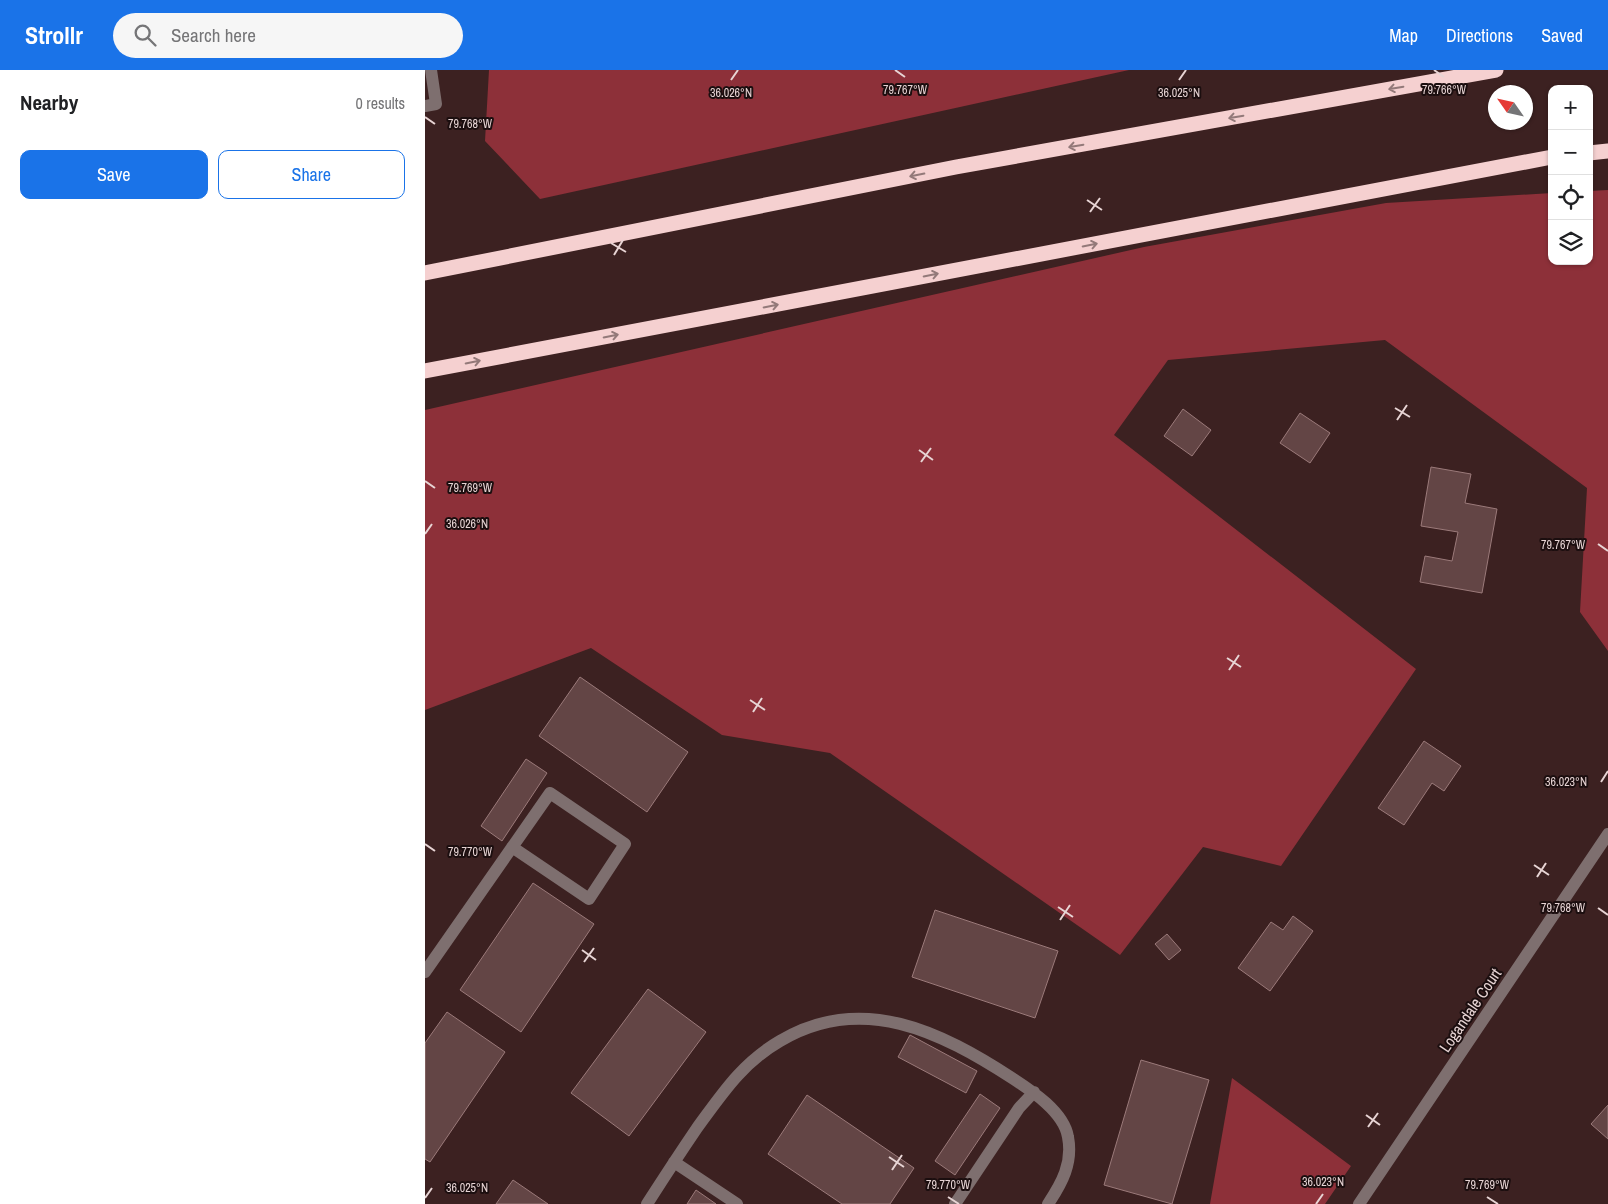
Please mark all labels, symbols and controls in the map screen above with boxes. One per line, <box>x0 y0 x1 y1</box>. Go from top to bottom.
search box <box>113 13 463 58</box>
text: Strollr <box>25 19 83 51</box>
icon: search <box>131 21 159 49</box>
text: Search here <box>171 22 256 48</box>
text: Map <box>1389 23 1418 48</box>
text: Directions <box>1446 23 1513 48</box>
text: Saved <box>1541 23 1583 48</box>
text: 79.767°W <box>883 82 928 98</box>
text: 79.766°W <box>1422 82 1467 98</box>
one-way arrow <box>1389 84 1405 93</box>
text: 36.026°N <box>710 85 752 101</box>
text: 36.025°N <box>1158 85 1200 101</box>
north arrow <box>1488 85 1533 130</box>
map controls <box>1548 85 1593 265</box>
button: + <box>1548 85 1593 130</box>
text: Nearby <box>20 88 78 117</box>
text: 0 results <box>355 92 405 114</box>
one-way arrow <box>1229 112 1245 122</box>
text: 79.768°W <box>448 116 493 132</box>
button: − <box>1548 130 1593 175</box>
one-way arrow <box>1069 141 1085 151</box>
button: Save <box>20 150 208 199</box>
button: Share <box>218 150 405 199</box>
one-way arrow <box>909 171 925 181</box>
button: locate <box>1548 175 1593 220</box>
button: layers <box>1548 220 1593 265</box>
one-way arrow <box>1082 240 1098 249</box>
one-way arrow <box>922 270 938 280</box>
one-way arrow <box>762 300 778 310</box>
one-way arrow <box>603 331 619 340</box>
one-way arrow <box>464 357 480 367</box>
text: 79.769°W <box>448 480 493 496</box>
text: 36.026°N <box>446 516 488 532</box>
text: 79.767°W <box>1541 537 1586 553</box>
text: 36.023°N <box>1545 774 1587 790</box>
text: 79.770°W <box>448 844 493 860</box>
text: 79.768°W <box>1541 900 1586 916</box>
street label: Logandale Court <box>1434 963 1506 1056</box>
text: 36.023°N <box>1302 1174 1344 1190</box>
text: 79.770°W <box>926 1177 971 1193</box>
text: 79.769°W <box>1465 1177 1510 1193</box>
text: 36.025°N <box>446 1180 488 1196</box>

